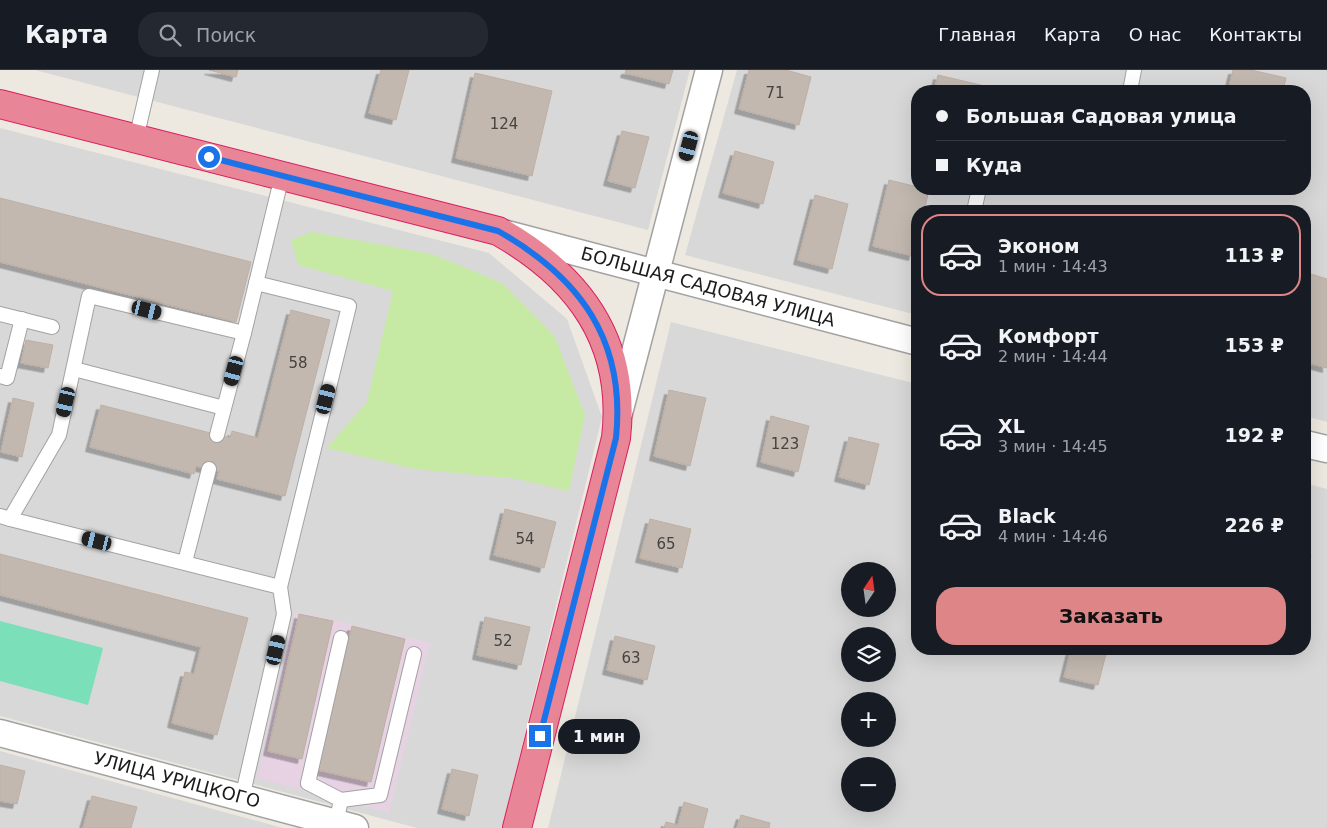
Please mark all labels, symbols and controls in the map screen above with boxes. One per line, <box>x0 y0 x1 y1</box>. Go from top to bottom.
search box <box>138 12 488 57</box>
text: Карта <box>25 21 108 49</box>
icon: search <box>156 21 184 49</box>
text: Поиск <box>196 24 256 46</box>
text: Главная <box>938 24 1016 45</box>
text: Карта <box>1044 24 1101 45</box>
text: О нас <box>1129 24 1181 45</box>
text: Контакты <box>1209 24 1302 45</box>
house number: 71 <box>765 84 785 102</box>
text: Большая Садовая улица <box>966 105 1237 127</box>
house number: 124 <box>490 115 518 133</box>
car <box>677 130 700 162</box>
route start <box>198 146 220 168</box>
text: Куда <box>966 154 1022 176</box>
icon: car <box>938 233 983 278</box>
text: Эконом <box>998 235 1080 257</box>
street label: БОЛЬШАЯ САДОВАЯ УЛИЦА <box>579 242 838 331</box>
text: 113 ₽ <box>1225 244 1284 266</box>
text: 1 мин · 14:43 <box>998 257 1108 276</box>
car <box>130 299 163 321</box>
icon: car <box>938 323 983 368</box>
text: Комфорт <box>998 325 1099 347</box>
text: 153 ₽ <box>1225 334 1284 356</box>
text: 2 мин · 14:44 <box>998 347 1108 366</box>
house number: 58 <box>288 354 308 372</box>
car <box>222 355 245 387</box>
car <box>315 383 336 415</box>
car <box>55 386 76 418</box>
icon: car <box>938 413 983 458</box>
text: XL <box>998 415 1025 437</box>
text: 192 ₽ <box>1225 424 1284 446</box>
house number: 123 <box>771 435 799 453</box>
text: 3 мин · 14:45 <box>998 437 1108 456</box>
icon: car <box>938 503 983 548</box>
text: Black <box>998 505 1056 527</box>
text: 226 ₽ <box>1225 514 1284 536</box>
text: 4 мин · 14:46 <box>998 527 1108 546</box>
car <box>80 530 113 552</box>
house number: 54 <box>515 530 535 548</box>
house number: 65 <box>656 535 676 553</box>
north arrow <box>841 562 896 618</box>
map controls <box>841 562 896 812</box>
button: Заказать <box>936 587 1286 645</box>
button: layers <box>841 627 896 682</box>
house number: 52 <box>493 632 513 650</box>
car <box>265 634 286 666</box>
house number: 63 <box>621 649 641 667</box>
button: + <box>841 692 896 747</box>
callout: 1 мин <box>558 718 640 754</box>
route end <box>529 725 551 747</box>
text: 1 мин <box>573 727 625 746</box>
street label: УЛИЦА УРИЦКОГО <box>92 747 263 812</box>
button: − <box>841 757 896 812</box>

